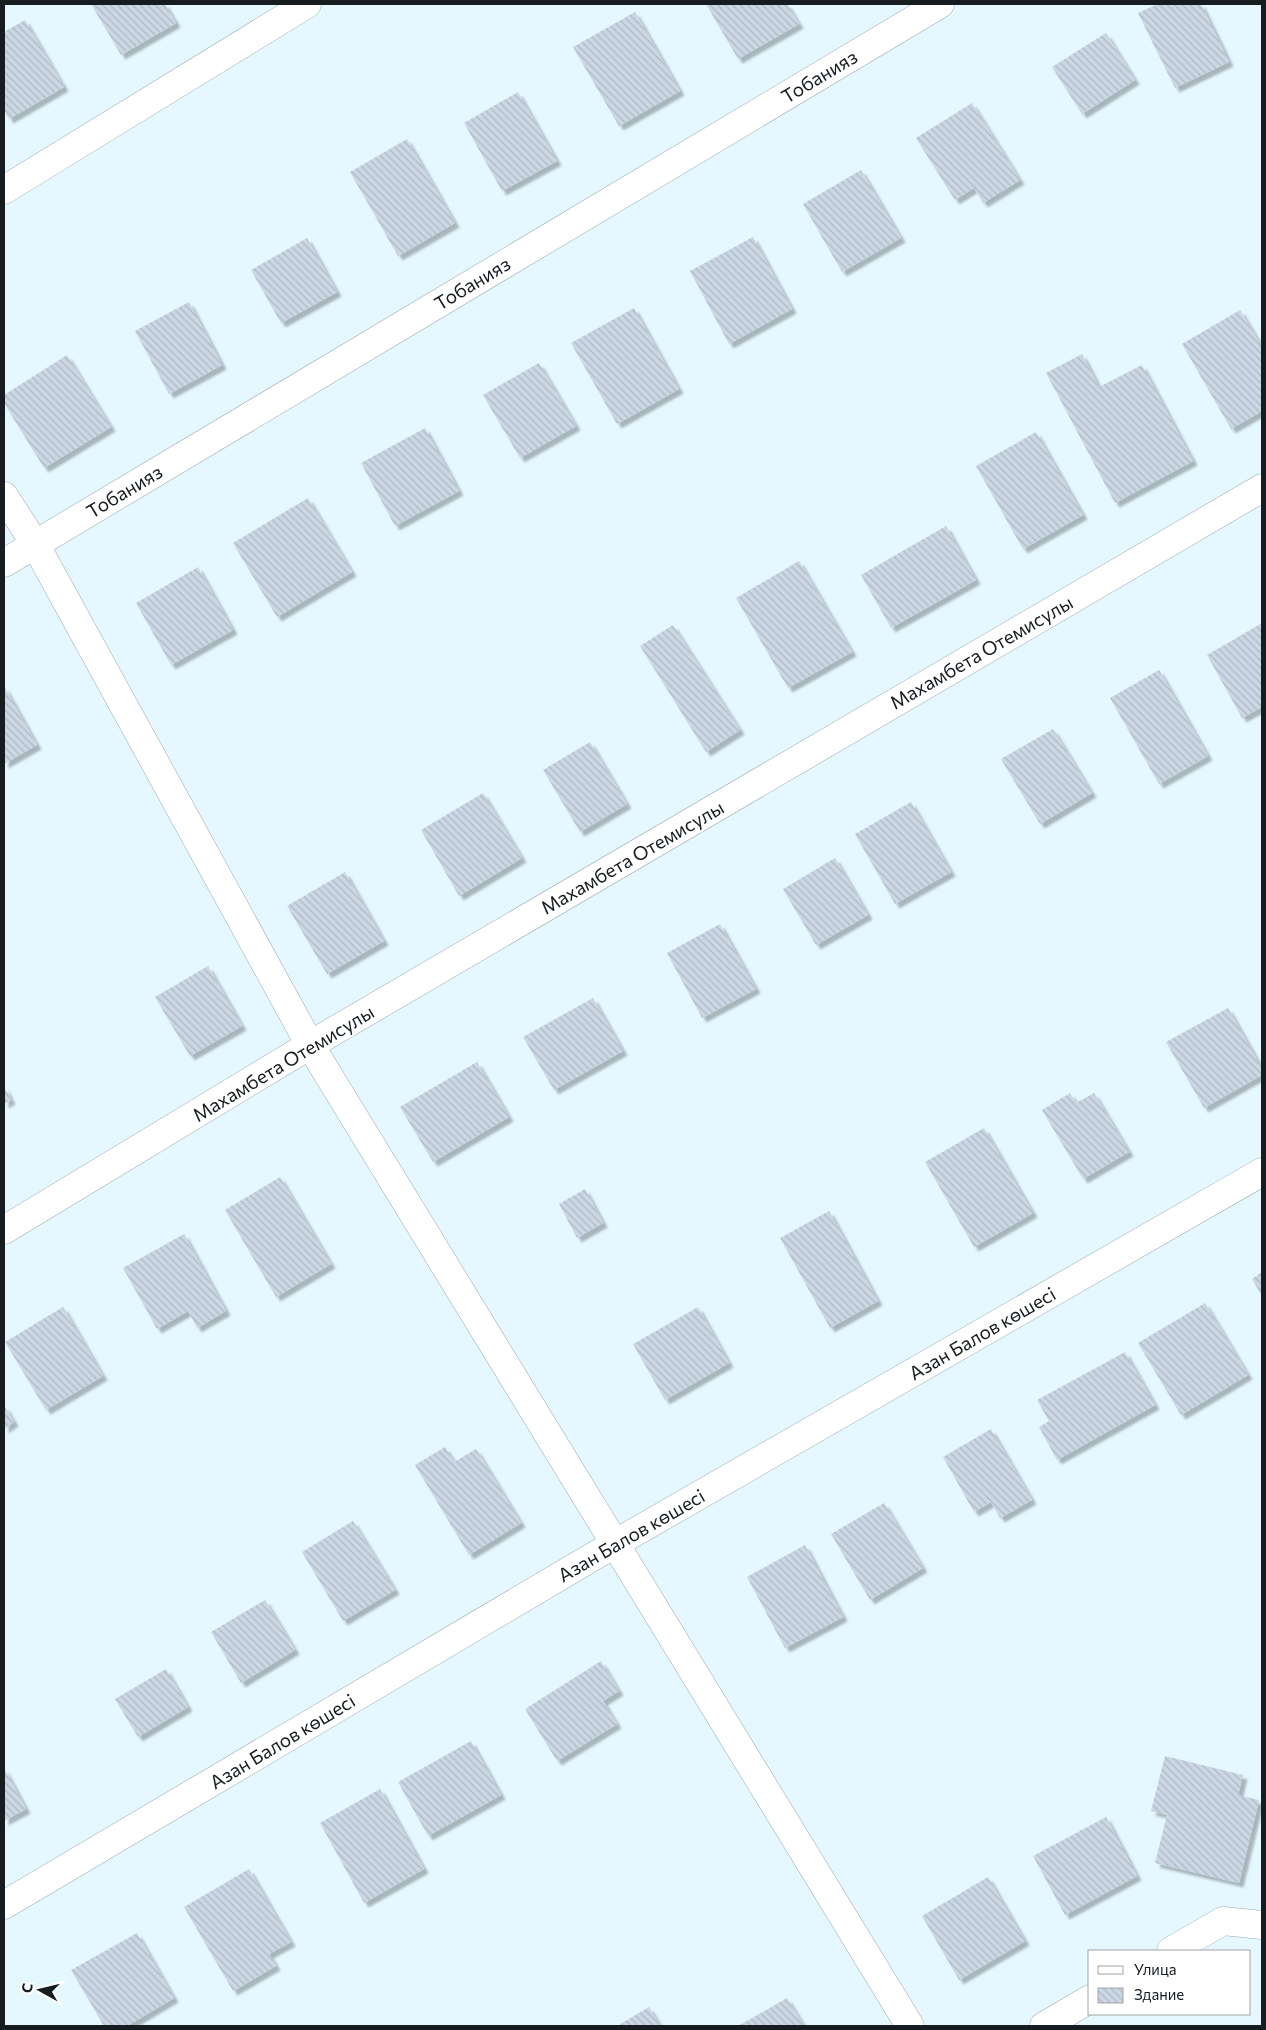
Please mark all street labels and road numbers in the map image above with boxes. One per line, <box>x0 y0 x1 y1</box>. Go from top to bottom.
street label: Тобанияз <box>777 44 861 108</box>
street label: Тобанияз <box>430 251 514 315</box>
street label: Тобанияз <box>82 459 166 523</box>
street label: Махамбета Отемисулы <box>885 590 1077 714</box>
street label: Махамбета Отемисулы <box>536 795 728 919</box>
street label: Махамбета Отемисулы <box>188 1000 378 1126</box>
street label: Азан Балов көшесі <box>905 1282 1059 1384</box>
street label: Азан Балов көшесі <box>554 1484 708 1586</box>
street label: Азан Балов көшесі <box>205 1688 359 1794</box>

